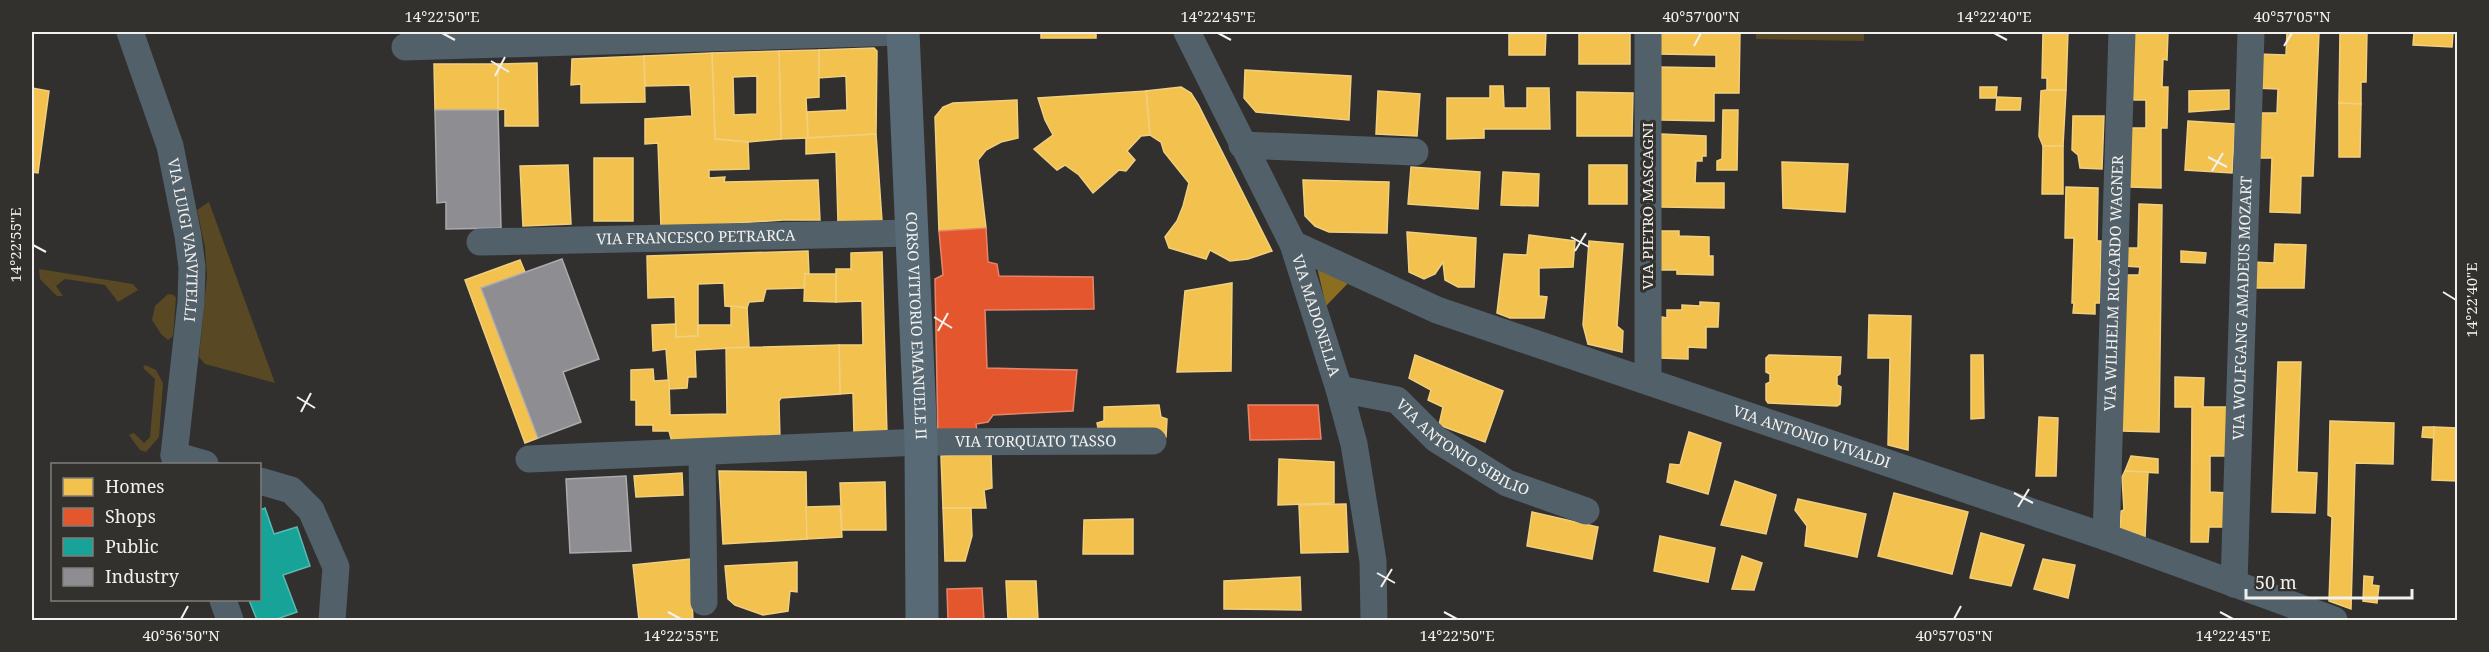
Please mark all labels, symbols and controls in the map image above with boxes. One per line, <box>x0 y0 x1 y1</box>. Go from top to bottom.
text: 14°22'50"E <box>404 6 480 26</box>
text: 14°22'45"E <box>1180 6 1256 26</box>
text: 40°57'00"N <box>1662 6 1740 26</box>
text: 14°22'40"E <box>1956 6 2032 26</box>
text: 40°57'05"N <box>2253 6 2331 26</box>
street label: VIA PIETRO MASCAGNI <box>1637 122 1657 290</box>
street label: VIA WILHELM RICCARDO WAGNER <box>2099 155 2127 411</box>
street label: VIA LUIGI VANVITELLI <box>164 156 203 323</box>
street label: VIA WOLFGANG AMADEUS MOZART <box>2227 176 2256 440</box>
text: 14°22'55"E <box>5 207 25 283</box>
street label: CORSO VITTORIO EMANUELE II <box>902 211 932 440</box>
street label: VIA FRANCESCO PETRARCA <box>596 224 796 249</box>
street label: VIA MADONELLA <box>1288 252 1345 379</box>
text: 14°22'40"E <box>2461 262 2481 338</box>
street label: VIA ANTONIO SIBILIO <box>1392 394 1532 499</box>
street label: VIA ANTONIO VIVALDI <box>1731 400 1893 472</box>
street label: VIA TORQUATO TASSO <box>955 430 1116 451</box>
legend <box>51 463 261 601</box>
text: Homes <box>105 474 164 498</box>
text: Shops <box>105 504 156 528</box>
text: Public <box>105 534 159 558</box>
scale bar <box>2246 562 2412 600</box>
text: Industry <box>105 564 180 588</box>
text: 50 m <box>2255 570 2297 594</box>
text: 40°56'50"N <box>142 625 220 645</box>
text: 14°22'55"E <box>643 625 719 645</box>
text: 14°22'50"E <box>1419 625 1495 645</box>
text: 40°57'05"N <box>1915 625 1993 645</box>
text: 14°22'45"E <box>2195 625 2271 645</box>

